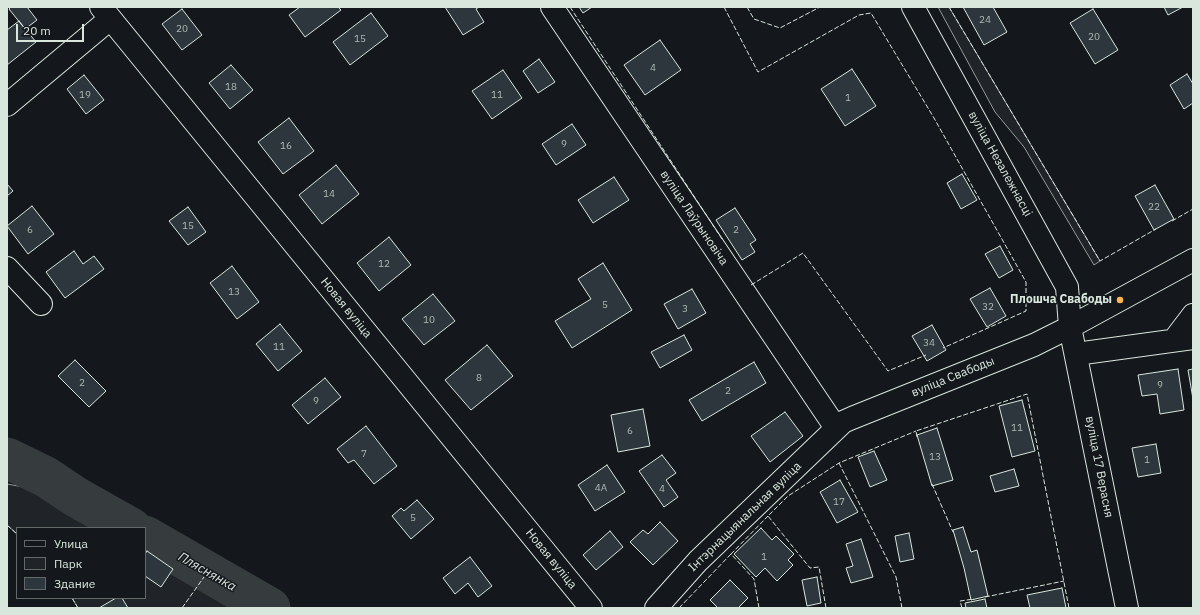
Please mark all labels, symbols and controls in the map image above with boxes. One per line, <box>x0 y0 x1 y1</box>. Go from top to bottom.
house number: 24 <box>979 14 991 26</box>
scale bar <box>18 16 86 42</box>
text: 20 m <box>23 23 51 38</box>
house number: 20 <box>176 23 188 35</box>
house number: 20 <box>1088 31 1100 43</box>
house number: 15 <box>354 33 366 45</box>
house number: 4 <box>650 62 656 74</box>
house number: 18 <box>225 81 237 93</box>
house number: 19 <box>79 89 91 101</box>
house number: 11 <box>491 89 503 101</box>
house number: 1 <box>845 92 851 104</box>
street label: вуліца Незалежнасці <box>965 109 1035 219</box>
house number: 9 <box>561 138 567 150</box>
house number: 16 <box>280 140 292 152</box>
street label: вуліца Лаўрыновіча <box>657 168 731 268</box>
house number: 14 <box>323 188 335 200</box>
house number: 22 <box>1148 201 1160 213</box>
house number: 15 <box>182 220 194 232</box>
house number: 6 <box>27 224 33 236</box>
house number: 2 <box>733 224 739 236</box>
house number: 12 <box>378 258 390 270</box>
street label: Новая вуліца <box>317 275 375 341</box>
house number: 13 <box>228 286 240 298</box>
place label: Плошча Свабоды <box>1010 293 1112 307</box>
marker: Плошча Свабоды <box>1115 295 1125 305</box>
house number: 5 <box>602 299 608 311</box>
house number: 32 <box>982 301 994 313</box>
house number: 3 <box>682 303 688 315</box>
house number: 10 <box>423 314 435 326</box>
house number: 34 <box>923 337 935 349</box>
house number: 11 <box>273 341 285 353</box>
street label: вуліца Свабоды <box>909 354 997 400</box>
house number: 8 <box>476 372 482 384</box>
house number: 2 <box>79 377 85 389</box>
house number: 9 <box>1157 379 1163 391</box>
house number: 2 <box>725 385 731 397</box>
house number: 9 <box>313 395 319 407</box>
street label: вуліца 17 Верасня <box>1082 415 1116 519</box>
house number: 11 <box>1011 422 1023 434</box>
house number: 6 <box>627 425 633 437</box>
house number: 7 <box>361 448 367 460</box>
house number: 13 <box>929 451 941 463</box>
house number: 1 <box>1144 454 1150 466</box>
street label: Інтэрнацыянальная вуліца <box>686 459 804 575</box>
house number: 4А <box>595 482 607 494</box>
house number: 4 <box>659 483 665 495</box>
house number: 17 <box>833 496 845 508</box>
house number: 5 <box>410 512 416 524</box>
street label: Новая вуліца <box>522 526 580 592</box>
legend <box>16 527 146 599</box>
text: Улица <box>54 536 88 551</box>
water label: Пляснянка <box>175 549 239 595</box>
house number: 1 <box>761 551 767 563</box>
text: Парк <box>54 556 82 571</box>
text: Здание <box>54 576 95 591</box>

